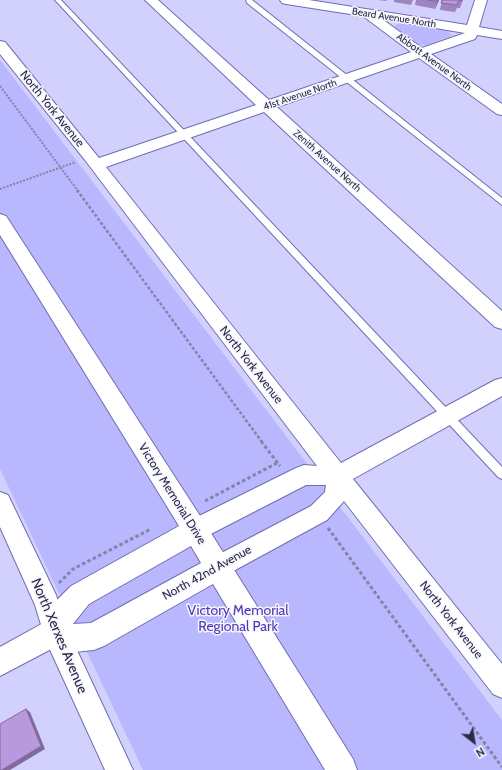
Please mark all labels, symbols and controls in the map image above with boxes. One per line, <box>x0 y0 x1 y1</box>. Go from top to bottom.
street label: Beard Avenue North <box>351 5 437 31</box>
street label: Abbott Avenue North <box>394 31 474 93</box>
street label: North York Avenue <box>17 68 87 150</box>
street label: 41st Avenue North <box>262 77 338 113</box>
street label: Zenith Avenue North <box>291 127 363 195</box>
street label: North York Avenue <box>216 323 286 407</box>
street label: Victory Memorial Drive <box>135 441 209 547</box>
street label: North 42nd Avenue <box>160 543 254 603</box>
street label: North Xerxes Avenue <box>27 576 91 696</box>
street label: North York Avenue <box>416 578 486 662</box>
park label: Victory Memorial Regional Park <box>187 603 289 636</box>
north arrow <box>454 722 494 762</box>
text: N <box>473 744 487 760</box>

